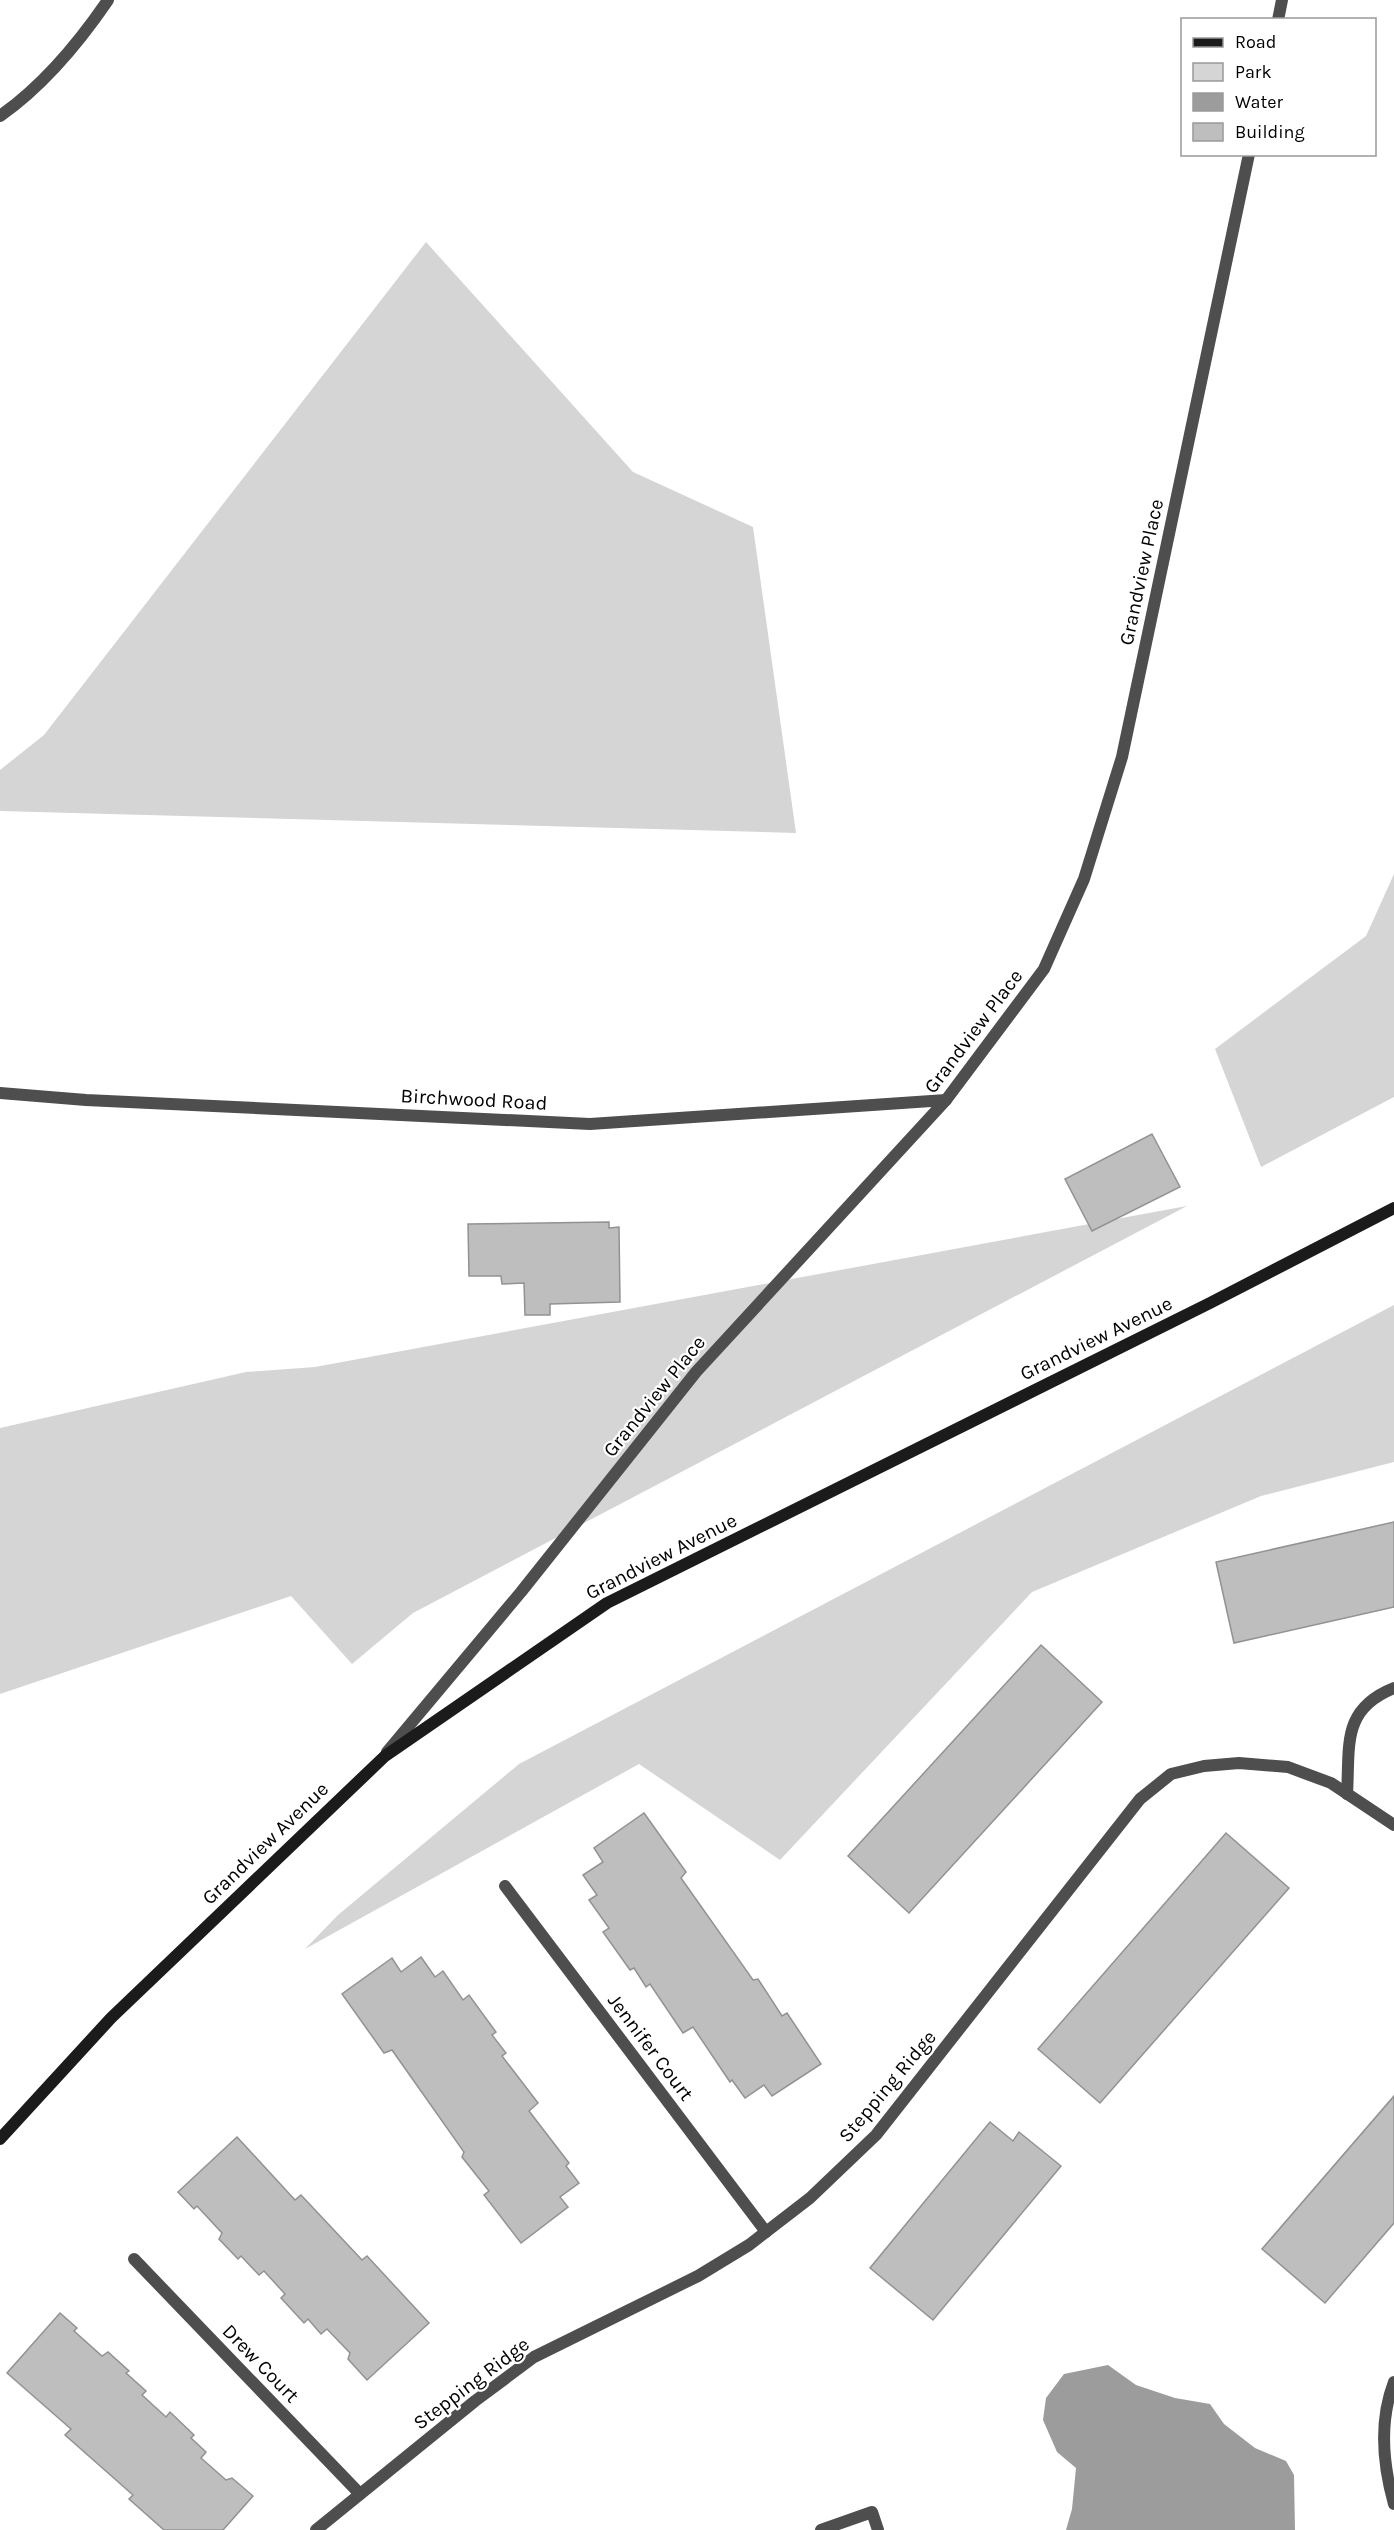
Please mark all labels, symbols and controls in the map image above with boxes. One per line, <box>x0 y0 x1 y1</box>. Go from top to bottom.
legend <box>1181 18 1376 156</box>
text: Road <box>1235 31 1276 53</box>
text: Park <box>1235 61 1272 83</box>
text: Water <box>1235 91 1283 113</box>
text: Building <box>1235 121 1305 143</box>
street label: Grandview Place <box>1115 497 1168 647</box>
street label: Grandview Place <box>919 965 1027 1098</box>
street label: Birchwood Road <box>400 1084 548 1115</box>
street label: Grandview Avenue <box>1016 1292 1176 1385</box>
street label: Grandview Place <box>599 1331 710 1461</box>
street label: Grandview Avenue <box>582 1508 741 1604</box>
street label: Grandview Avenue <box>198 1777 333 1909</box>
street label: Jennifer Court <box>603 1989 698 2106</box>
street label: Stepping Ridge <box>834 2026 941 2147</box>
street label: Drew Court <box>218 2319 304 2408</box>
street label: Stepping Ridge <box>409 2332 534 2434</box>

